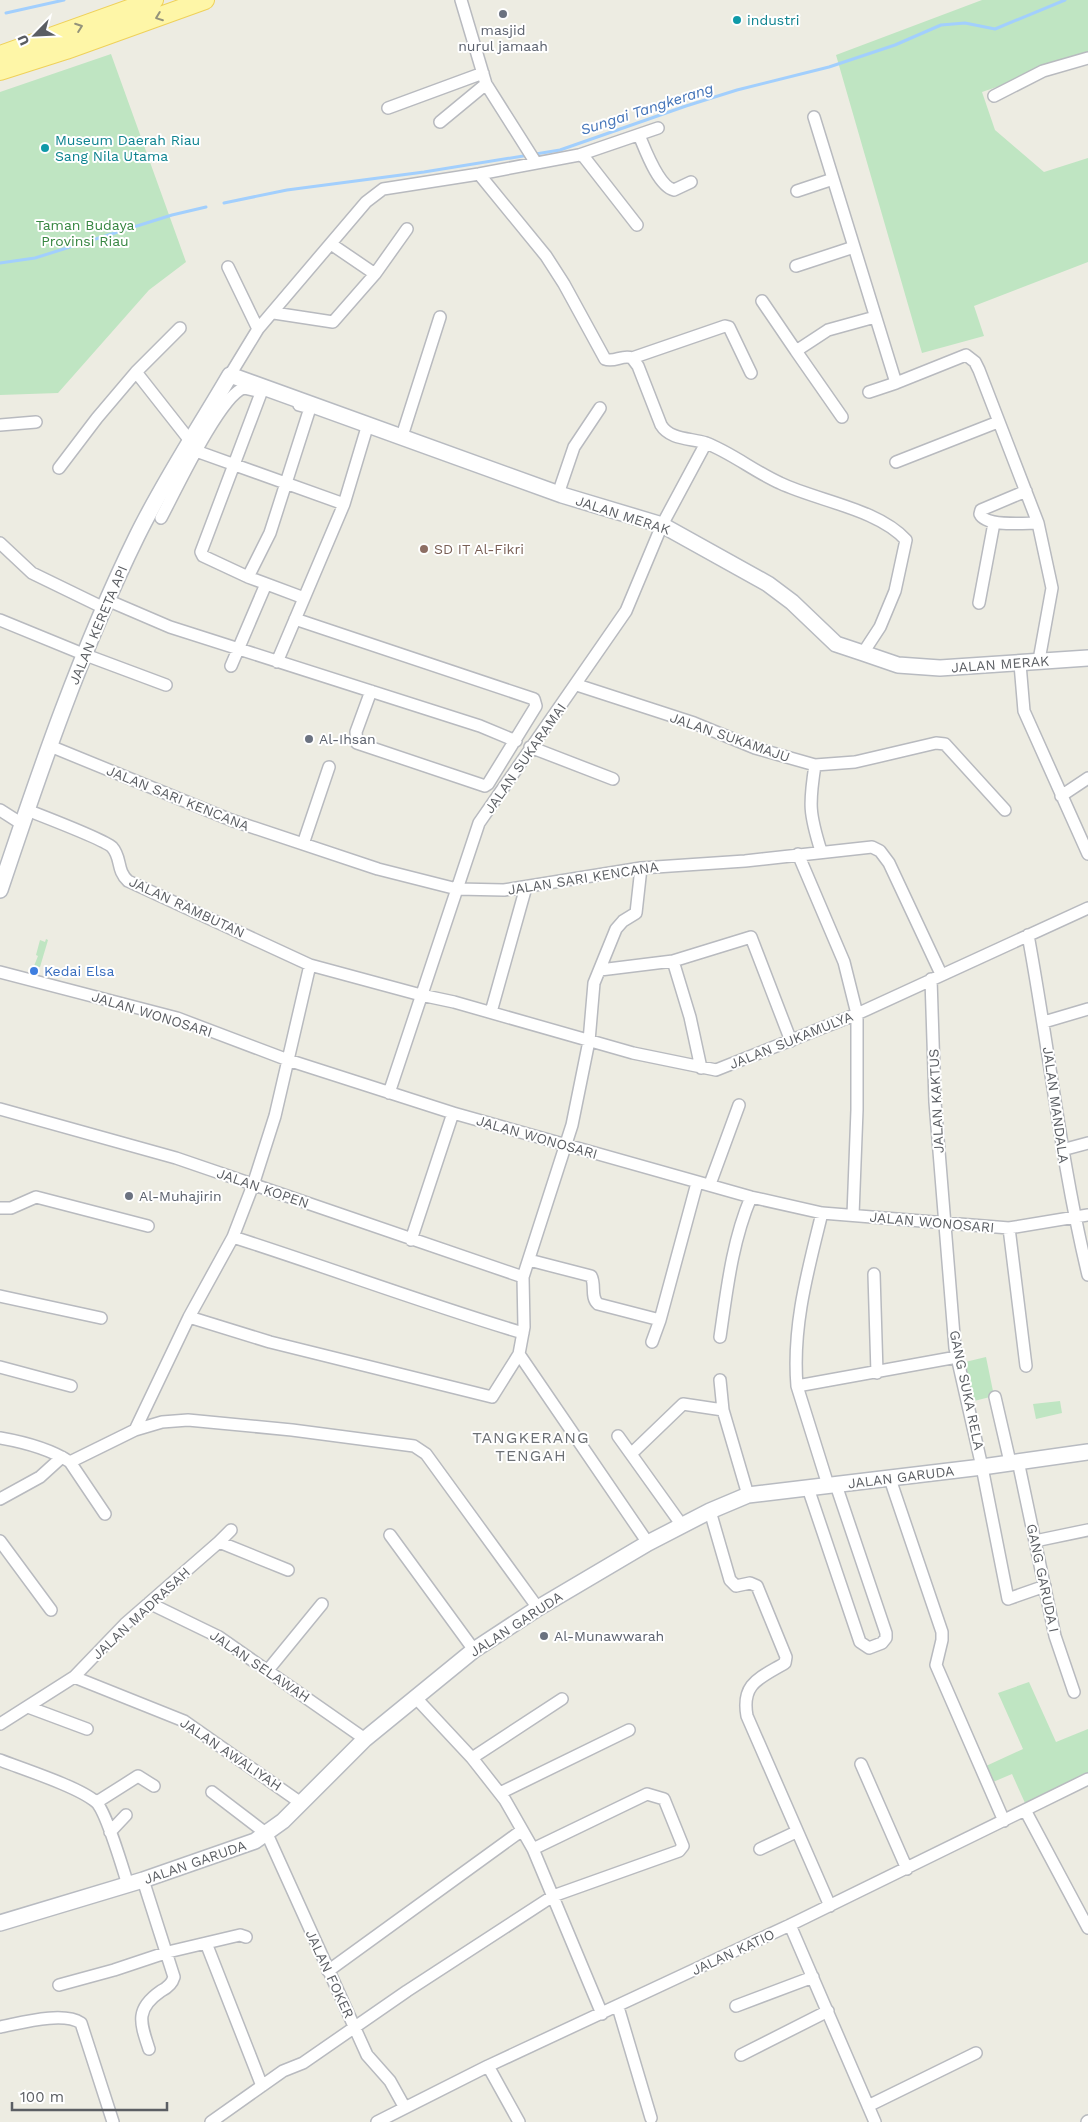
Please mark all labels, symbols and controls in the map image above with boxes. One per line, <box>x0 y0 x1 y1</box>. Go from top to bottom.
marker: masjid nurul jamaah <box>497 8 509 20</box>
north arrow <box>10 10 60 60</box>
one-way arrow <box>155 11 164 21</box>
place label: industri <box>747 12 800 28</box>
marker: industri <box>731 14 743 26</box>
place label: masjid nurul jamaah <box>458 22 548 54</box>
one-way arrow <box>74 23 83 33</box>
text: U <box>14 32 32 48</box>
water label: Sungai Tangkerang <box>578 79 716 139</box>
place label: Museum Daerah Riau Sang Nila Utama <box>55 132 200 164</box>
marker: Museum Daerah Riau Sang Nila Utama <box>39 142 51 154</box>
park label: Taman Budaya Provinsi Riau <box>36 217 134 249</box>
street label: JALAN MERAK <box>574 492 672 538</box>
place label: SD IT Al-Fikri <box>434 541 524 557</box>
marker: SD IT Al-Fikri <box>418 543 430 555</box>
street label: JALAN KERETA API <box>66 563 130 687</box>
street label: JALAN MERAK <box>950 653 1050 675</box>
street label: JALAN SUKARAMAI <box>481 700 569 816</box>
street label: JALAN SUKAMAJU <box>668 709 792 765</box>
place label: Al-Ihsan <box>319 731 376 747</box>
marker: Al-Ihsan <box>303 733 315 745</box>
street label: JALAN SARI KENCANA <box>104 762 252 834</box>
street label: JALAN SARI KENCANA <box>506 858 660 898</box>
street label: JALAN RAMBUTAN <box>127 873 247 941</box>
place label: Kedai Elsa <box>44 963 114 979</box>
marker: Kedai Elsa <box>28 965 40 977</box>
street label: JALAN WONOSARI <box>90 988 214 1040</box>
street label: JALAN SUKAMULYA <box>727 1008 855 1072</box>
street label: JALAN MANDALA <box>1040 1046 1072 1164</box>
street label: JALAN KAKTUS <box>925 1048 947 1154</box>
street label: JALAN WONOSARI <box>475 1112 599 1162</box>
street label: JALAN KOPEN <box>215 1165 311 1211</box>
place label: Al-Muhajirin <box>139 1188 222 1204</box>
marker: Al-Muhajirin <box>123 1190 135 1202</box>
street label: JALAN WONOSARI <box>869 1209 995 1235</box>
street label: GANG SUKA RELA <box>946 1329 988 1451</box>
district label: TANGKERANG TENGAH <box>472 1428 590 1465</box>
street label: JALAN GARUDA <box>847 1463 955 1491</box>
street label: GANG GARUDA I <box>1024 1522 1062 1634</box>
street label: JALAN MADRASAH <box>89 1564 193 1662</box>
street label: JALAN GARUDA <box>467 1588 565 1660</box>
street label: JALAN SELAWAH <box>207 1627 313 1705</box>
place label: Al-Munawwarah <box>554 1628 664 1644</box>
marker: Al-Munawwarah <box>538 1630 550 1642</box>
street label: JALAN AWALIYAH <box>177 1714 285 1794</box>
street label: JALAN GARUDA <box>142 1837 248 1887</box>
street label: JALAN KATIO <box>689 1926 777 1978</box>
street label: JALAN FOKER <box>303 1927 357 2021</box>
scale bar <box>12 2080 168 2112</box>
text: 100 m <box>20 2088 64 2106</box>

